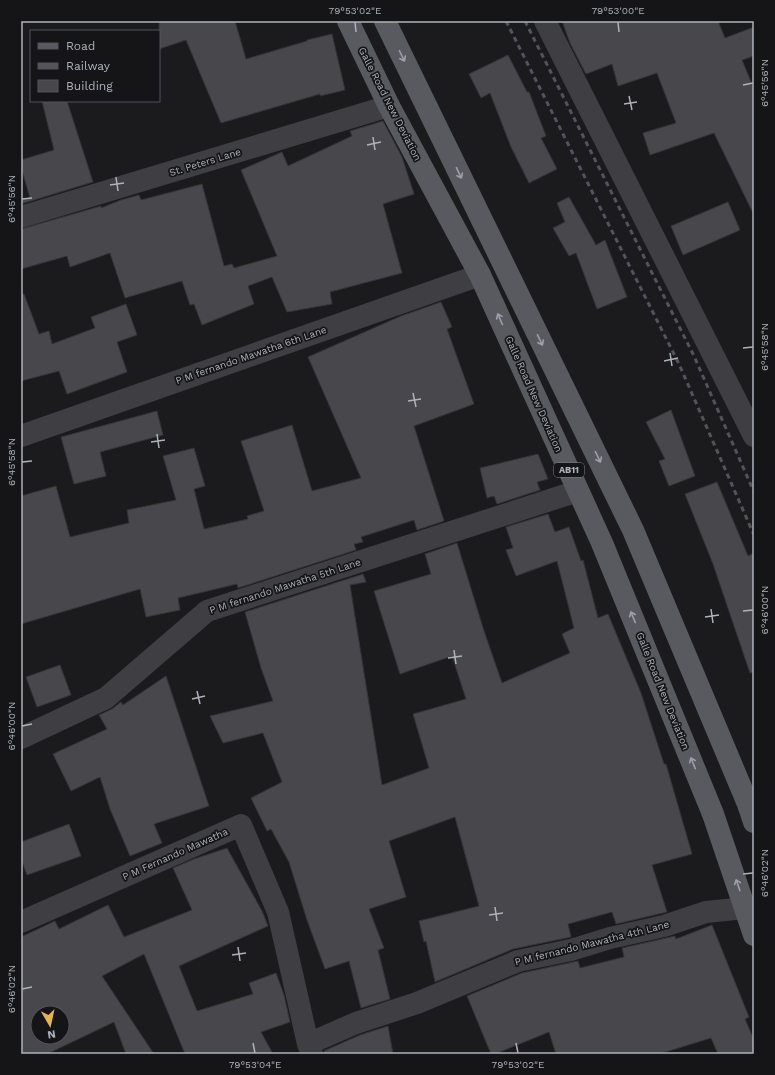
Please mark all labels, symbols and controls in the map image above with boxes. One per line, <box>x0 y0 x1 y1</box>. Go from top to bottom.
text: 79°53'02"E <box>329 5 381 16</box>
text: 79°53'00"E <box>591 5 645 16</box>
legend <box>30 30 160 102</box>
text: Road <box>66 39 95 53</box>
street label: Galle Road New Deviation <box>357 46 423 162</box>
one-way arrow <box>399 50 406 62</box>
text: Railway <box>66 59 111 73</box>
text: 6°45'56"N <box>759 59 770 107</box>
text: Building <box>66 79 113 93</box>
street label: St. Peters Lane <box>168 146 242 178</box>
one-way arrow <box>456 167 463 179</box>
text: 6°45'56"N <box>6 175 17 223</box>
one-way arrow <box>496 313 503 325</box>
text: 6°45'58"N <box>759 323 770 371</box>
street label: P M fernando Mawatha 6th Lane <box>174 324 328 386</box>
street label: Galle Road New Deviation <box>503 334 565 454</box>
one-way arrow <box>537 334 545 346</box>
text: 6°45'58"N <box>6 438 17 486</box>
one-way arrow <box>594 450 602 462</box>
road number: AB11 <box>554 463 584 477</box>
street label: P M fernando Mawatha 5th Lane <box>208 556 362 616</box>
text: 6°46'00"N <box>759 586 770 634</box>
one-way arrow <box>628 611 636 623</box>
street label: Galle Road New Deviation <box>634 631 692 751</box>
text: 6°46'00"N <box>6 702 17 750</box>
one-way arrow <box>688 757 696 769</box>
street label: P M Fernando Mawatha <box>121 826 230 882</box>
text: 6°46'02"N <box>759 849 770 897</box>
one-way arrow <box>733 879 741 891</box>
street label: P M fernando Mawatha 4th Lane <box>514 918 671 968</box>
text: 6°46'02"N <box>6 965 17 1013</box>
north arrow <box>30 1005 70 1045</box>
text: N <box>46 1027 57 1041</box>
text: 79°53'04"E <box>229 1059 281 1070</box>
text: 79°53'02"E <box>492 1059 544 1070</box>

